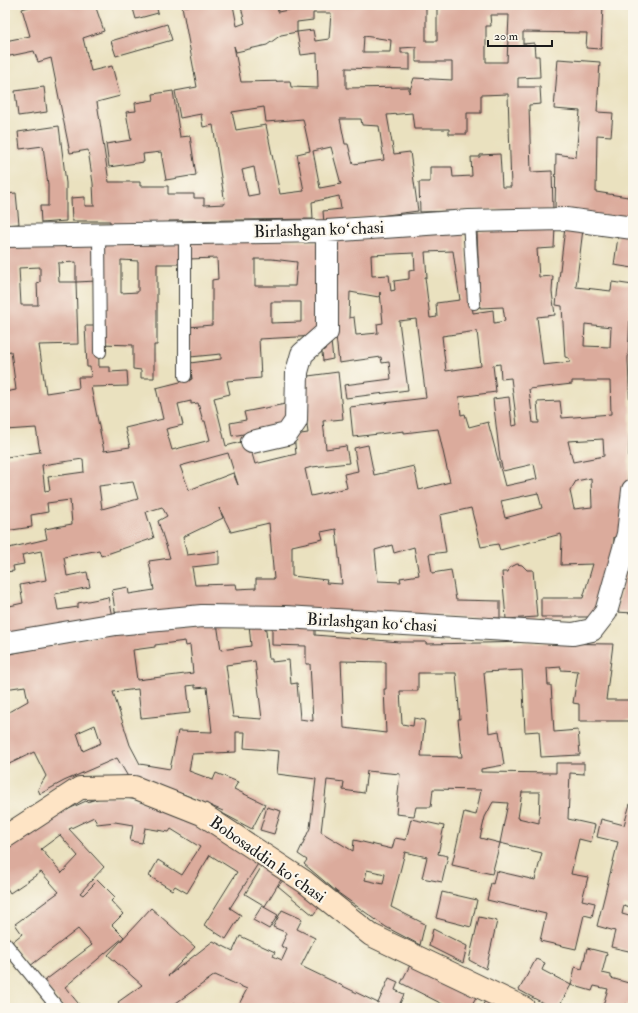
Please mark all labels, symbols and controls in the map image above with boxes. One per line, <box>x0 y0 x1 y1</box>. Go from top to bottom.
scale bar <box>488 22 552 48</box>
text: 20 m <box>494 29 519 44</box>
street label: Birlashgan koʻchasi <box>254 217 385 242</box>
street label: Birlashgan koʻchasi <box>306 609 438 636</box>
street label: Bobosaddin koʻchasi <box>206 812 330 908</box>

